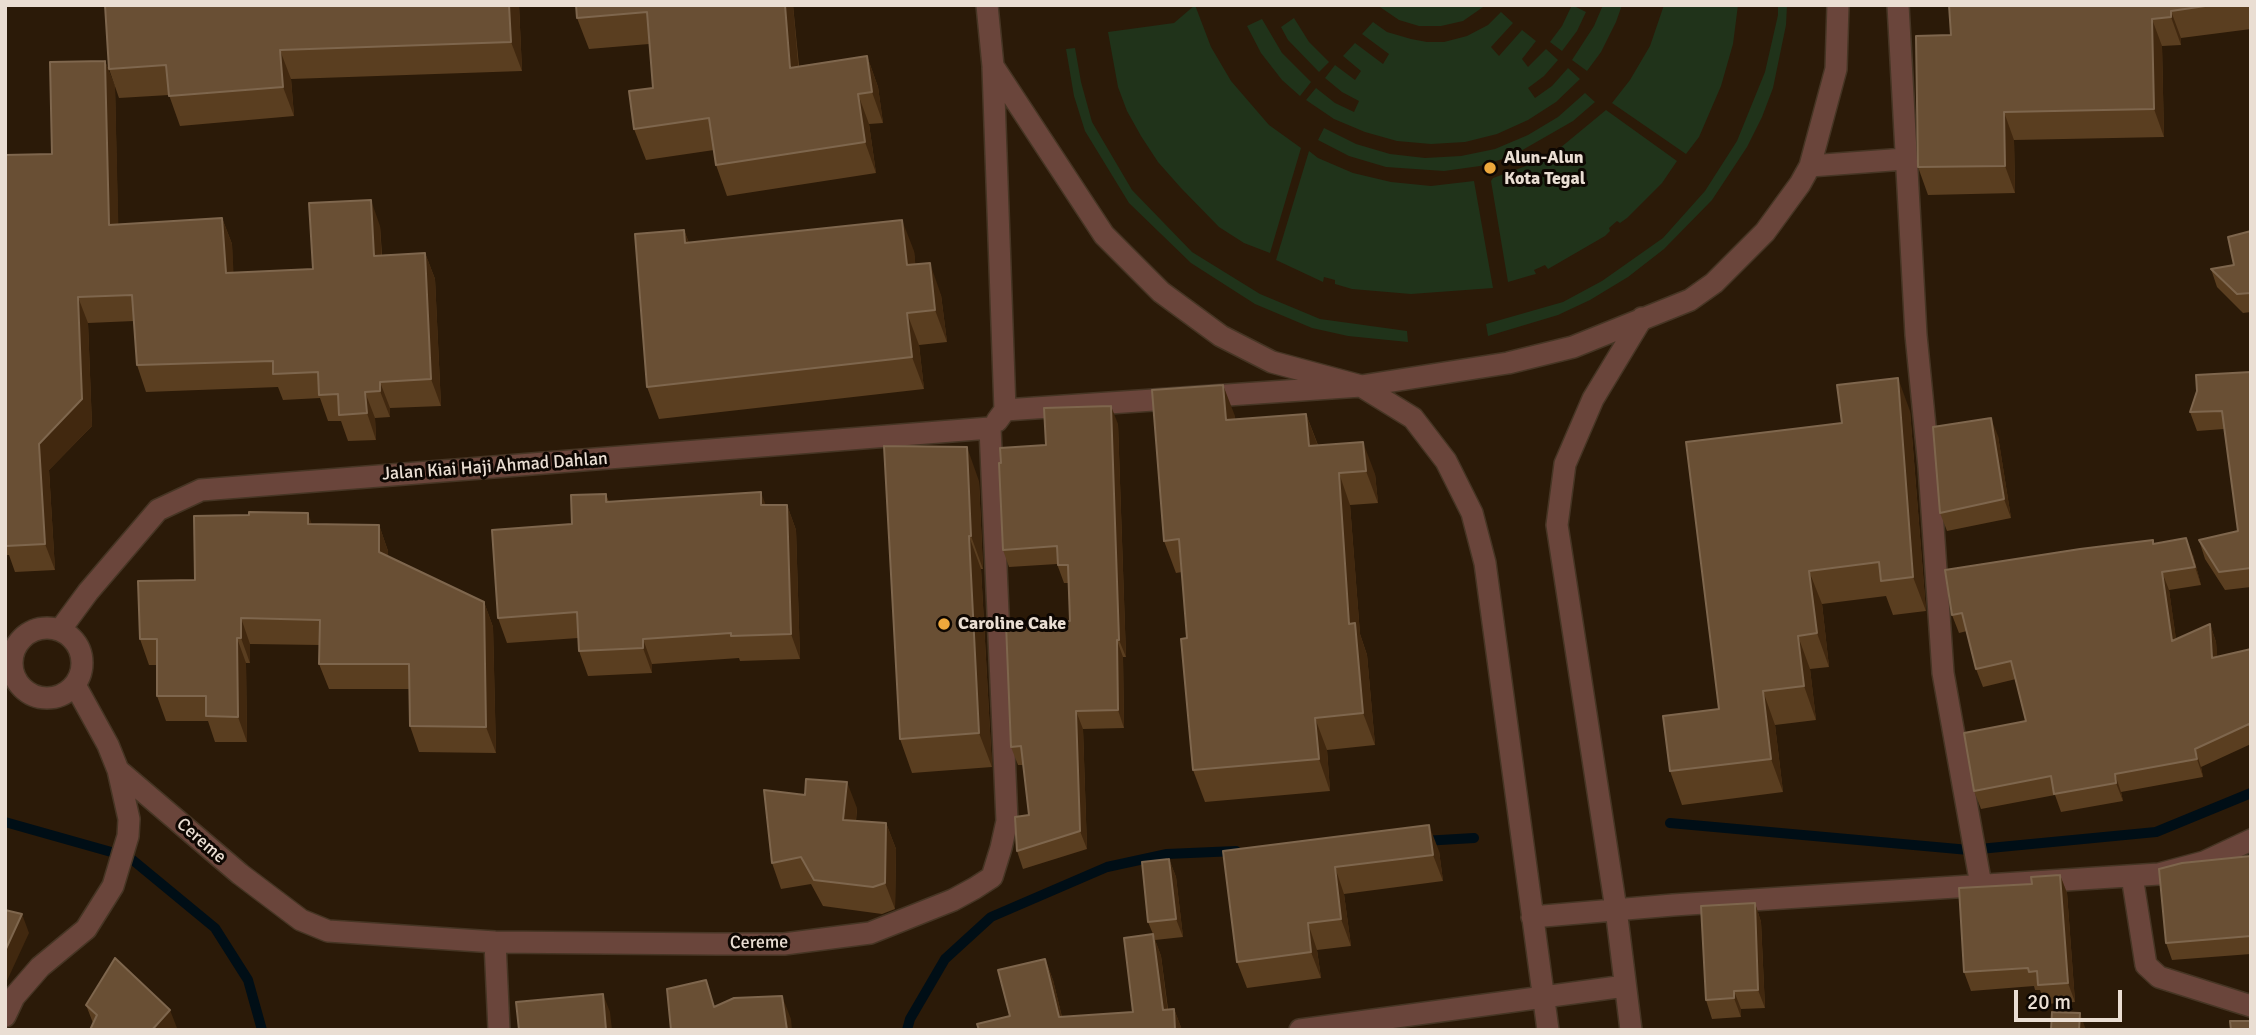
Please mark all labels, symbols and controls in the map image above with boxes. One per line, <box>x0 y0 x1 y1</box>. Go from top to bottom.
place label: Alun-Alun Kota Tegal <box>1504 147 1585 190</box>
marker: Alun-Alun Kota Tegal <box>1482 160 1498 176</box>
street label: Jalan Kiai Haji Ahmad Dahlan <box>381 448 609 486</box>
place label: Caroline Cake <box>958 613 1066 635</box>
marker: Caroline Cake <box>936 616 952 632</box>
street label: Cereme <box>172 814 230 868</box>
street label: Cereme <box>730 932 788 954</box>
scale bar <box>2018 976 2126 1020</box>
text: 20 m <box>2027 989 2071 1015</box>

